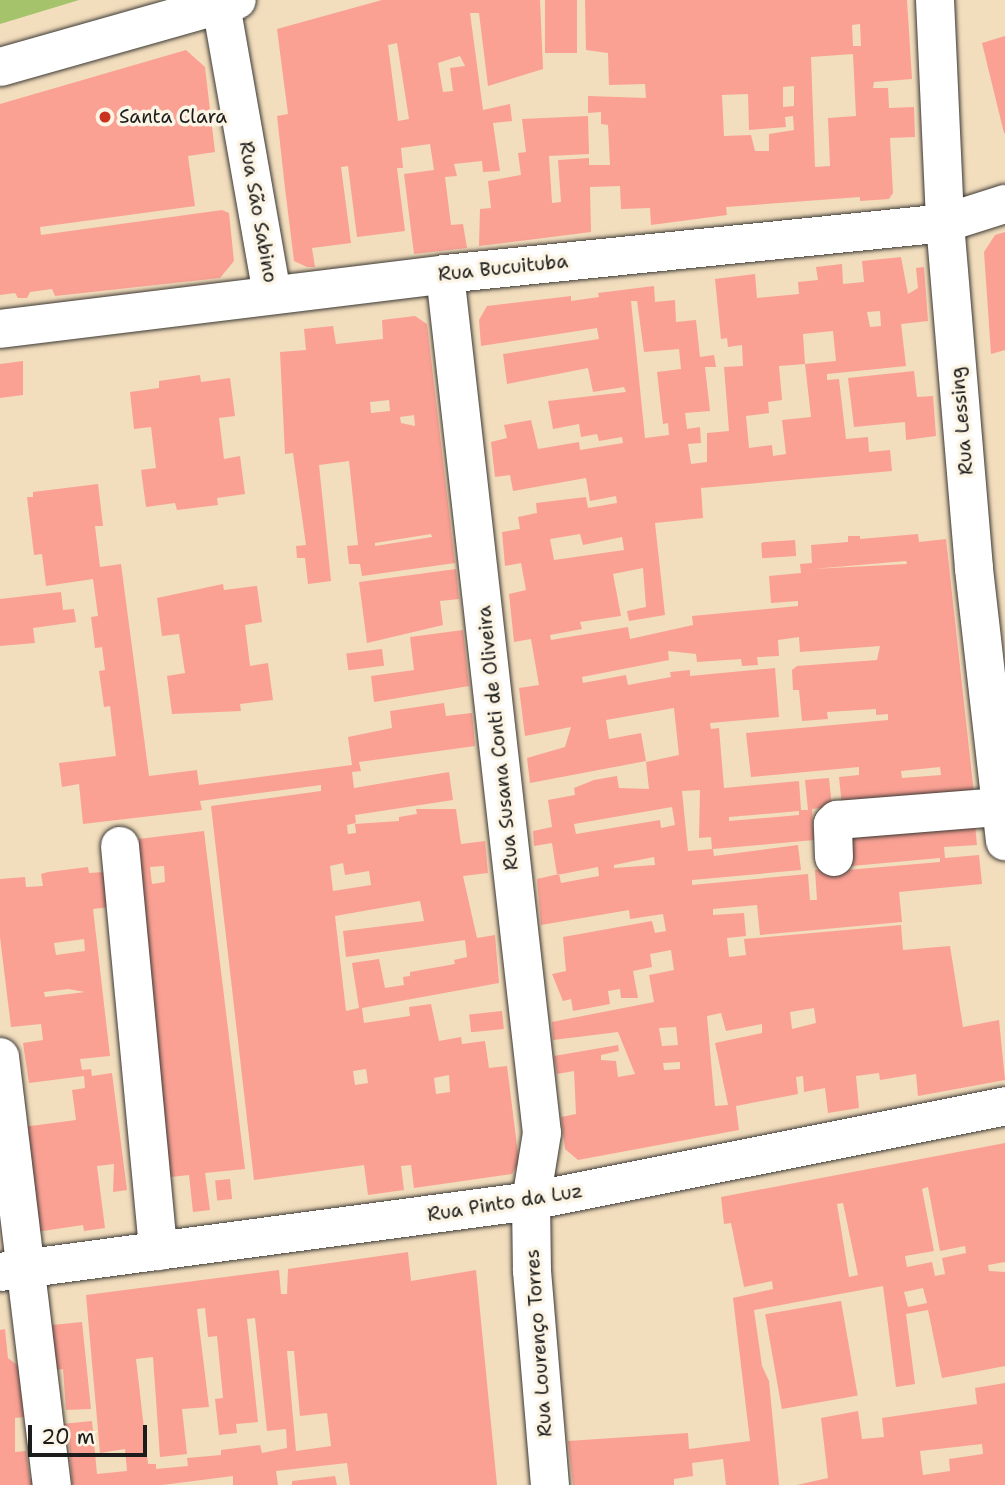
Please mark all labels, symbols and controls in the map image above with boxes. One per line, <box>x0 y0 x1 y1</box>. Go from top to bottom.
place label: Santa Clara <box>119 106 227 128</box>
marker: Santa Clara <box>97 109 113 125</box>
street label: Rua São Sabino <box>234 140 282 284</box>
street label: Rua Bucuituba <box>437 250 569 286</box>
street label: Rua Lessing <box>946 366 978 476</box>
street label: Rua Susana Conti de Oliveira <box>473 604 523 872</box>
street label: Rua Pinto da Luz <box>426 1179 584 1227</box>
street label: Rua Lourenço Torres <box>521 1248 557 1438</box>
scale bar <box>32 1412 150 1456</box>
text: 20 m <box>41 1423 95 1451</box>

